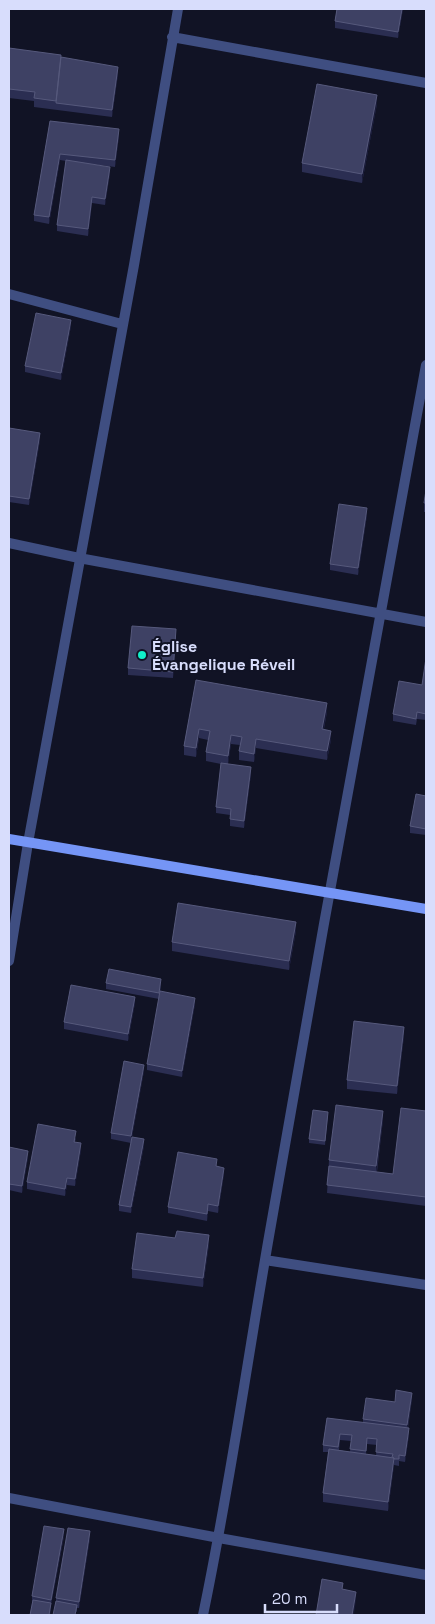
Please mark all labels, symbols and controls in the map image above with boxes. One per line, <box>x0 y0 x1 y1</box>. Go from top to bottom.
place label: Église Évangelique Réveil <box>152 636 295 675</box>
marker: Église Évangelique Réveil <box>136 649 148 661</box>
scale bar <box>265 1582 338 1614</box>
text: 20 m <box>272 1589 307 1608</box>

